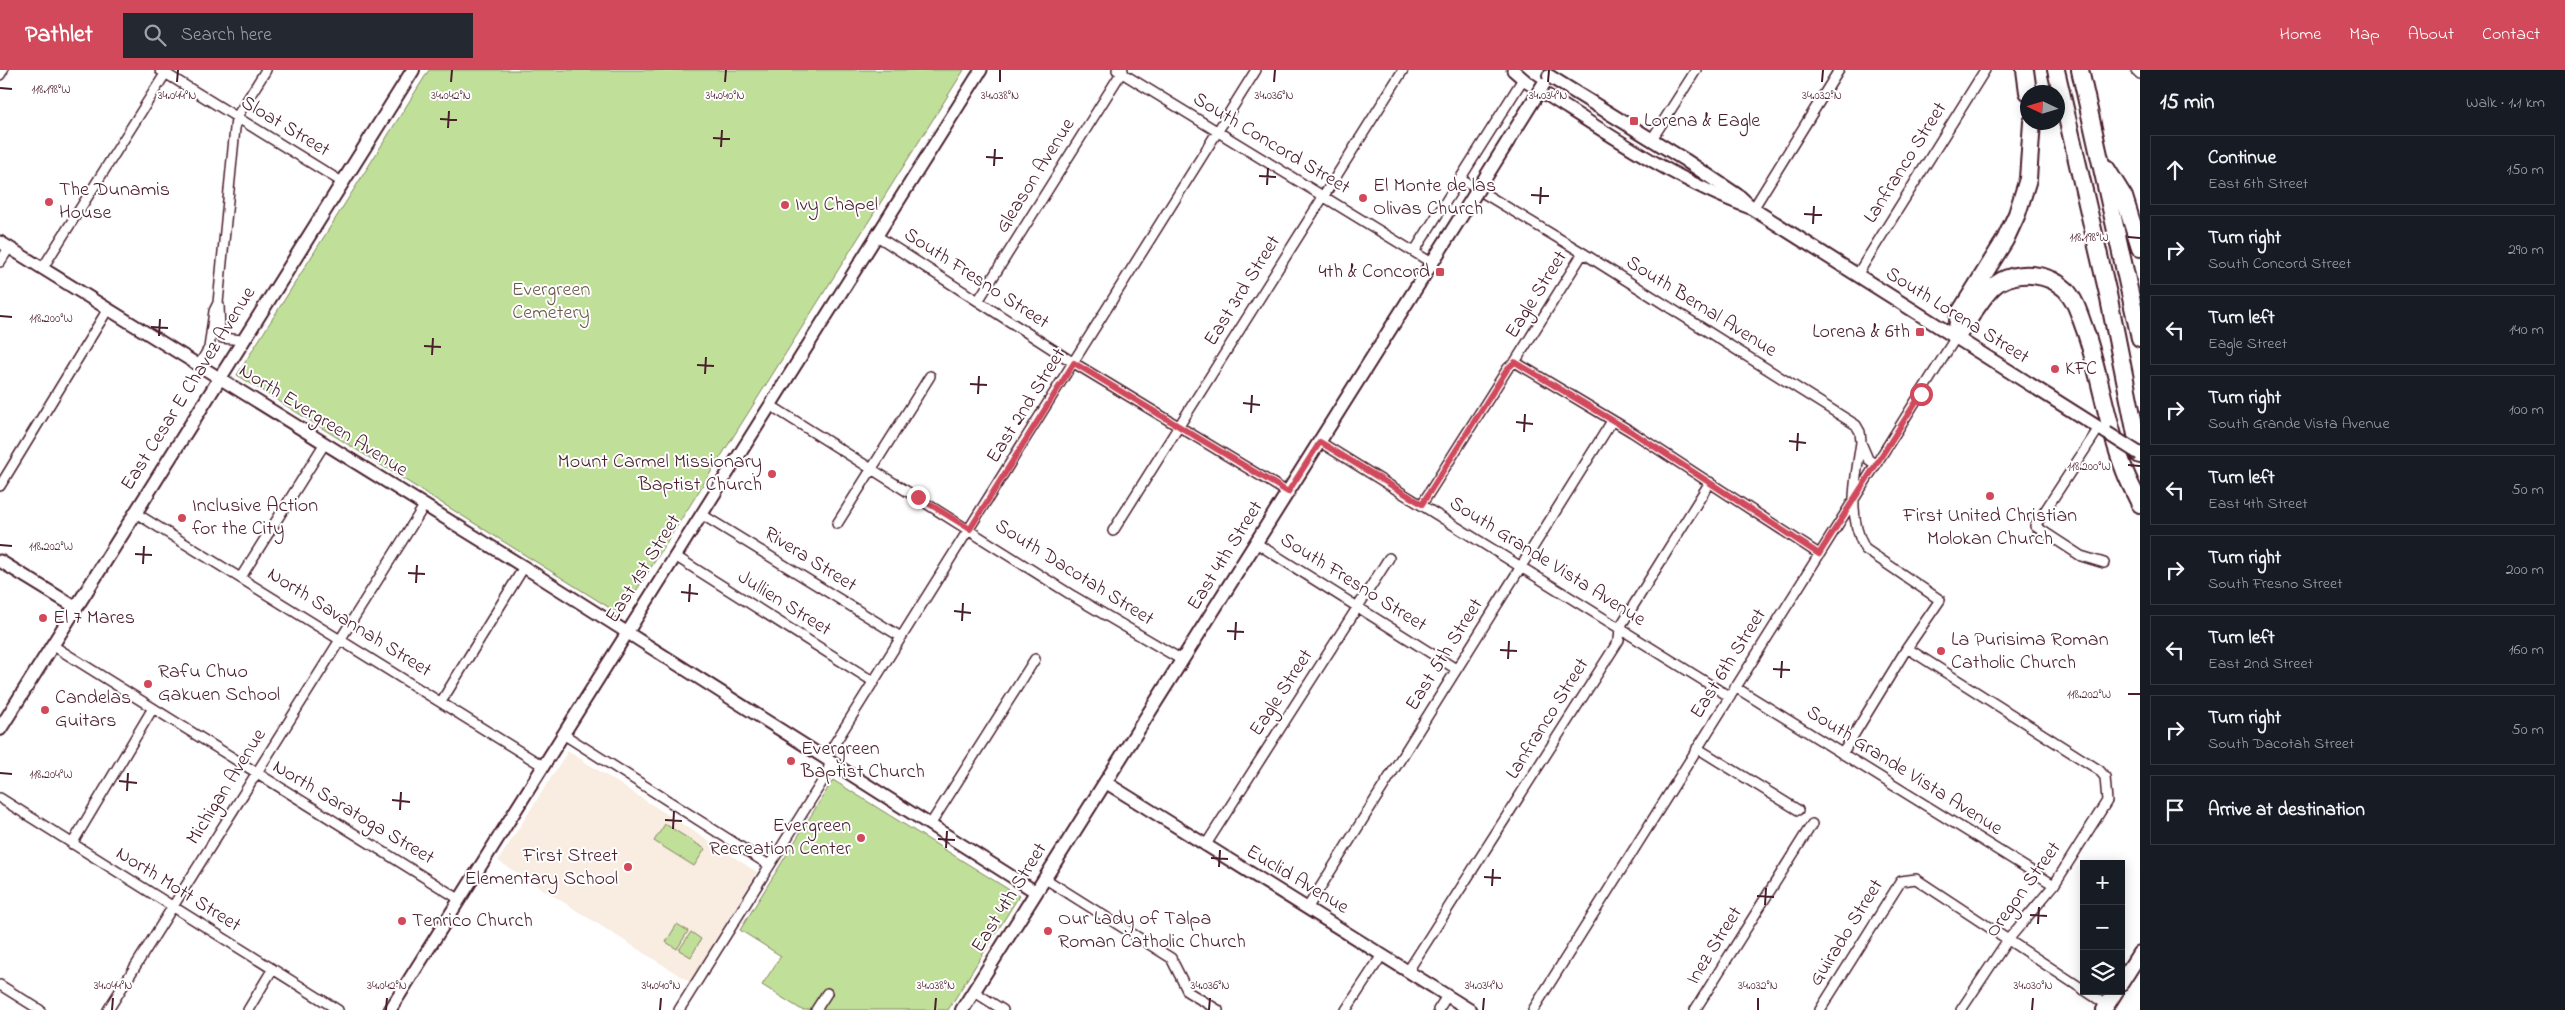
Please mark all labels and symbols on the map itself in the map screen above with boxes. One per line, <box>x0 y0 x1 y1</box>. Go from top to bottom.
text: 118.198°W <box>31 81 71 99</box>
street label: South Concord Street <box>1187 85 1356 203</box>
north arrow <box>2020 85 2065 130</box>
text: 34.044°N <box>158 87 196 105</box>
text: 34.042°N <box>431 87 471 105</box>
text: 34.040°N <box>706 87 744 105</box>
text: 34.038°N <box>981 87 1019 105</box>
text: 34.036°N <box>1254 87 1294 105</box>
text: 34.034°N <box>1529 87 1567 105</box>
text: 34.032°N <box>1802 87 1842 105</box>
street label: Sloat Street <box>235 89 335 165</box>
street label: Lanfranco Street <box>1857 96 1955 229</box>
place label: Lorena & Eagle <box>1644 107 1760 137</box>
street label: Gleason Avenue <box>989 113 1083 239</box>
marker: Lorena & Eagle <box>1628 115 1640 127</box>
place label: El Monte de las Olivas Church <box>1373 172 1496 224</box>
place label: The Dunamis House <box>59 176 170 228</box>
place label: Ivy Chapel <box>795 191 878 220</box>
marker: El Monte de las Olivas Church <box>1357 192 1369 204</box>
marker: The Dunamis House <box>43 196 55 208</box>
marker: Ivy Chapel <box>779 199 791 211</box>
street label: South Fresno Street <box>898 221 1055 337</box>
text: 118.198°W <box>2069 229 2109 247</box>
street label: East 3rd Street <box>1197 230 1289 352</box>
street label: Eagle Street <box>1499 245 1576 345</box>
street label: South Bernal Avenue <box>1620 249 1782 365</box>
place label: 4th & Concord <box>1318 258 1430 287</box>
street label: South Lorena Street <box>1879 260 2035 372</box>
marker: 4th & Concord <box>1434 266 1446 278</box>
park label: Evergreen Cemetery <box>512 276 590 328</box>
street label: East Cesar E Chavez Avenue <box>114 281 264 497</box>
text: 118.200°W <box>29 310 73 328</box>
place label: Lorena & 6th <box>1812 318 1910 347</box>
marker: Lorena & 6th <box>1914 326 1926 338</box>
street label: East 2nd Street <box>980 342 1074 469</box>
place label: KFC <box>2065 355 2097 384</box>
street label: North Evergreen Avenue <box>232 357 413 486</box>
marker: KFC <box>2049 363 2061 375</box>
route start <box>1910 383 1933 406</box>
place label: Mount Carmel Missionary Baptist Church <box>558 448 762 500</box>
text: 118.200°W <box>2067 458 2111 476</box>
marker: Mount Carmel Missionary Baptist Church <box>766 468 778 480</box>
route end <box>907 486 930 509</box>
street label: South Grande Vista Avenue <box>1443 490 1651 634</box>
marker: First United Christian Molokan Church <box>1984 490 1996 502</box>
place label: Inclusive Action for the City <box>192 492 318 544</box>
street label: East 4th Street <box>1181 495 1271 617</box>
place label: First United Christian Molokan Church <box>1902 502 2077 554</box>
street label: East 1st Street <box>599 509 689 629</box>
marker: Inclusive Action for the City <box>176 512 188 524</box>
street label: South Dacotah Street <box>989 512 1160 634</box>
street label: Rivera Street <box>758 520 862 600</box>
street label: South Fresno Street <box>1274 526 1432 640</box>
text: 118.202°W <box>29 538 73 556</box>
street label: North Savannah Street <box>261 561 437 685</box>
street label: Jullien Street <box>732 564 837 644</box>
street label: East 5th Street <box>1399 593 1491 717</box>
street label: East 6th Street <box>1684 603 1775 725</box>
place label: El 7 Mares <box>53 604 135 633</box>
marker: El 7 Mares <box>37 612 49 624</box>
place label: La Purisima Roman Catholic Church <box>1951 626 2109 678</box>
street label: Eagle Street <box>1243 643 1322 743</box>
marker: La Purisima Roman Catholic Church <box>1935 645 1947 657</box>
street label: Lanfranco Street <box>1499 652 1597 785</box>
place label: Rafu Chuo Gakuen School <box>158 658 280 710</box>
marker: Rafu Chuo Gakuen School <box>142 678 154 690</box>
place label: Candelas Guitars <box>55 684 131 736</box>
text: 118.202°W <box>2067 686 2111 704</box>
street label: South Grande Vista Avenue <box>1800 699 2008 843</box>
marker: Candelas Guitars <box>39 704 51 716</box>
street label: Michigan Avenue <box>180 723 275 851</box>
place label: Evergreen Baptist Church <box>800 735 925 787</box>
street label: North Saratoga Street <box>266 753 440 874</box>
marker: Evergreen Baptist Church <box>785 755 797 767</box>
text: 118.204°W <box>29 766 73 784</box>
place label: Evergreen Recreation Center <box>709 812 852 864</box>
marker: Evergreen Recreation Center <box>855 832 867 844</box>
street label: Oregon Street <box>1979 836 2070 945</box>
street label: East 4th Street <box>965 837 1055 959</box>
street label: Euclid Avenue <box>1240 838 1354 922</box>
street label: North Mott Street <box>110 840 246 940</box>
place label: First Street Elementary School <box>465 842 618 894</box>
marker: First Street Elementary School <box>622 861 634 873</box>
street label: Guirado Street <box>1802 874 1892 992</box>
street label: Inez Street <box>1680 901 1751 991</box>
place label: Our Lady of Talpa Roman Catholic Church <box>1058 905 1246 957</box>
place label: Tenrico Church <box>412 907 533 936</box>
marker: Tenrico Church <box>396 915 408 927</box>
marker: Our Lady of Talpa Roman Catholic Church <box>1042 925 1054 937</box>
text: 34.044°N <box>94 977 132 995</box>
text: 34.042°N <box>367 977 407 995</box>
text: 34.040°N <box>642 977 680 995</box>
text: 34.038°N <box>917 977 955 995</box>
text: 34.036°N <box>1190 977 1230 995</box>
text: 34.034°N <box>1465 977 1503 995</box>
text: 34.032°N <box>1738 977 1778 995</box>
text: 34.030°N <box>2014 977 2053 995</box>

